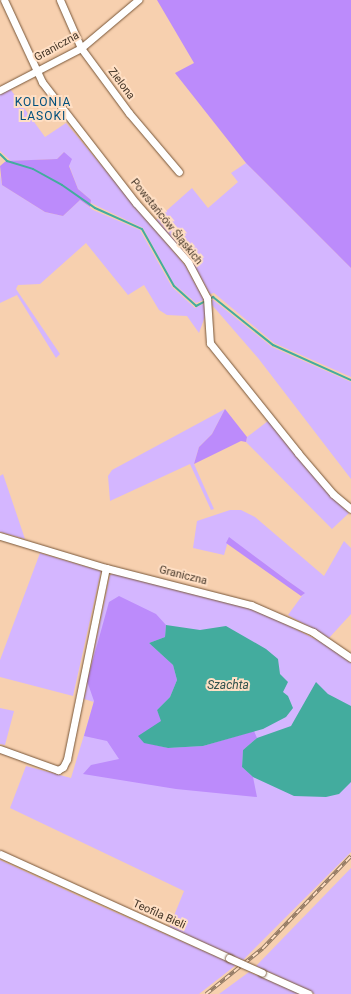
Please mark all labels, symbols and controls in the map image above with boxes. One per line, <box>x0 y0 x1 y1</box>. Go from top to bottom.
street label: Graniczna <box>32 29 82 65</box>
street label: Zielona <box>105 66 137 102</box>
district label: KOLONIA LASOKI <box>15 96 71 124</box>
street label: Powstańców Śląskich <box>127 176 205 268</box>
street label: Graniczna <box>158 564 208 588</box>
water label: Szachta <box>207 679 249 693</box>
street label: Teofila Bieli <box>131 898 187 932</box>

